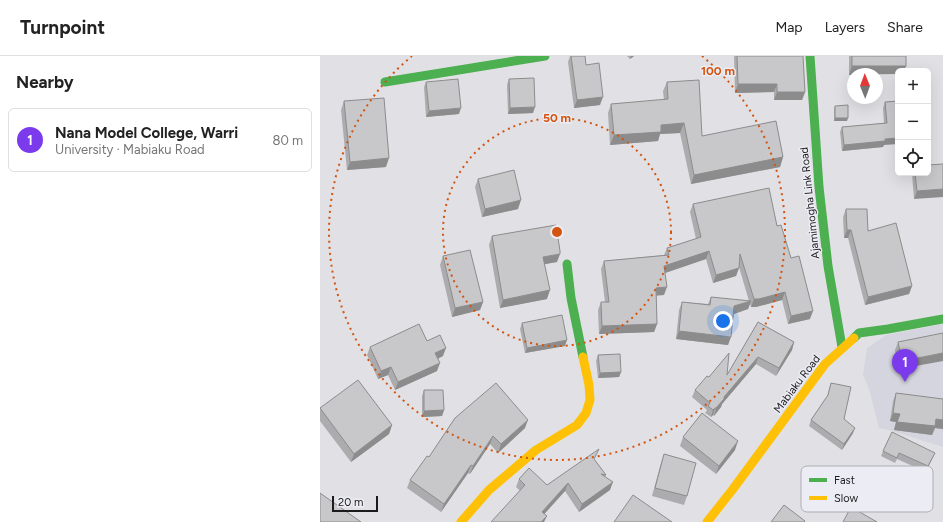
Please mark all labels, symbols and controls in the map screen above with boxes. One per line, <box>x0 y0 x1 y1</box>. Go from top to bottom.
text: Turnpoint <box>20 16 105 39</box>
text: Map <box>775 19 803 36</box>
text: Layers <box>825 19 865 36</box>
text: Share <box>887 19 923 36</box>
text: 100 m <box>701 64 735 78</box>
north arrow <box>847 68 883 104</box>
map controls <box>895 68 931 176</box>
button: + <box>895 68 931 104</box>
text: Nearby <box>16 72 74 92</box>
button: − <box>895 104 931 140</box>
text: 50 m <box>543 111 571 125</box>
text: Nana Model College, Warri <box>55 124 238 142</box>
text: 1 <box>27 133 33 148</box>
text: 80 m <box>272 133 303 148</box>
button: locate <box>895 140 931 176</box>
text: University · Mabiaku Road <box>55 142 205 157</box>
street label: Ajamimogha Link Road <box>798 146 822 260</box>
centre of rings <box>550 225 564 239</box>
your location <box>713 311 733 331</box>
pin: 1 <box>892 349 918 382</box>
street label: Mabiaku Road <box>771 353 823 415</box>
legend <box>801 466 933 512</box>
text: Fast <box>834 474 855 487</box>
text: Slow <box>834 492 858 505</box>
scale bar <box>332 494 378 513</box>
text: 20 m <box>338 496 363 509</box>

